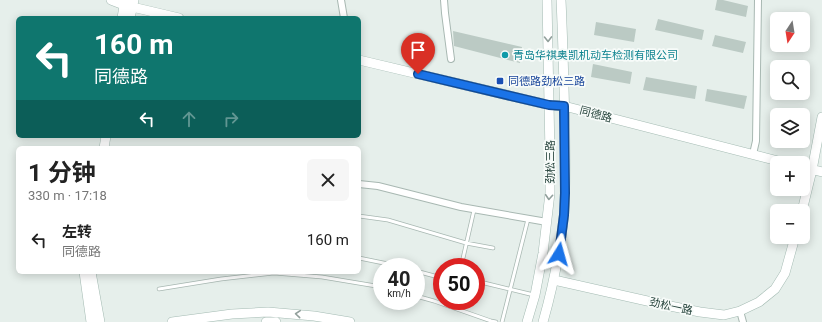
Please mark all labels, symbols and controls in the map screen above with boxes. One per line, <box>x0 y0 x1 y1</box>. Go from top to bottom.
north arrow <box>770 12 810 52</box>
map controls <box>770 12 810 244</box>
text: 160 m <box>94 28 173 61</box>
icon: left <box>28 32 80 84</box>
pin <box>401 33 435 74</box>
one-way arrow <box>544 36 552 42</box>
icon: arrive <box>407 39 429 61</box>
place label: 青岛华祺奥凯机动车检测有限公司 <box>513 49 678 62</box>
marker: 青岛华祺奥凯机动车检测有限公司 <box>500 50 510 60</box>
button: search <box>770 60 810 100</box>
text: 同德路 <box>94 66 148 87</box>
place label: 同德路劲松三路 <box>508 75 585 88</box>
marker: 同德路劲松三路 <box>495 76 505 86</box>
street label: 同德路 <box>578 104 613 125</box>
icon: left <box>136 108 158 130</box>
icon: ahead <box>178 108 200 130</box>
icon: right <box>220 108 242 130</box>
button: layers <box>770 108 810 148</box>
street label: 劲松三路 <box>544 140 557 184</box>
button: + <box>770 156 810 196</box>
text: 1 分钟 <box>28 159 96 187</box>
button: close <box>307 159 349 201</box>
text: 330 m · 17:18 <box>28 188 107 203</box>
one-way arrow <box>545 194 554 200</box>
button: − <box>770 204 810 244</box>
text: 左转 <box>62 223 92 241</box>
icon: left <box>28 229 50 251</box>
text: 160 m <box>307 231 349 249</box>
position arrow <box>538 233 580 275</box>
text: 同德路 <box>62 244 101 259</box>
speed limit sign: 50 <box>433 258 485 310</box>
text: 40 <box>388 267 410 291</box>
text: km/h <box>387 288 411 299</box>
street label: 劲松一路 <box>648 296 694 317</box>
one-way arrow <box>295 310 301 319</box>

